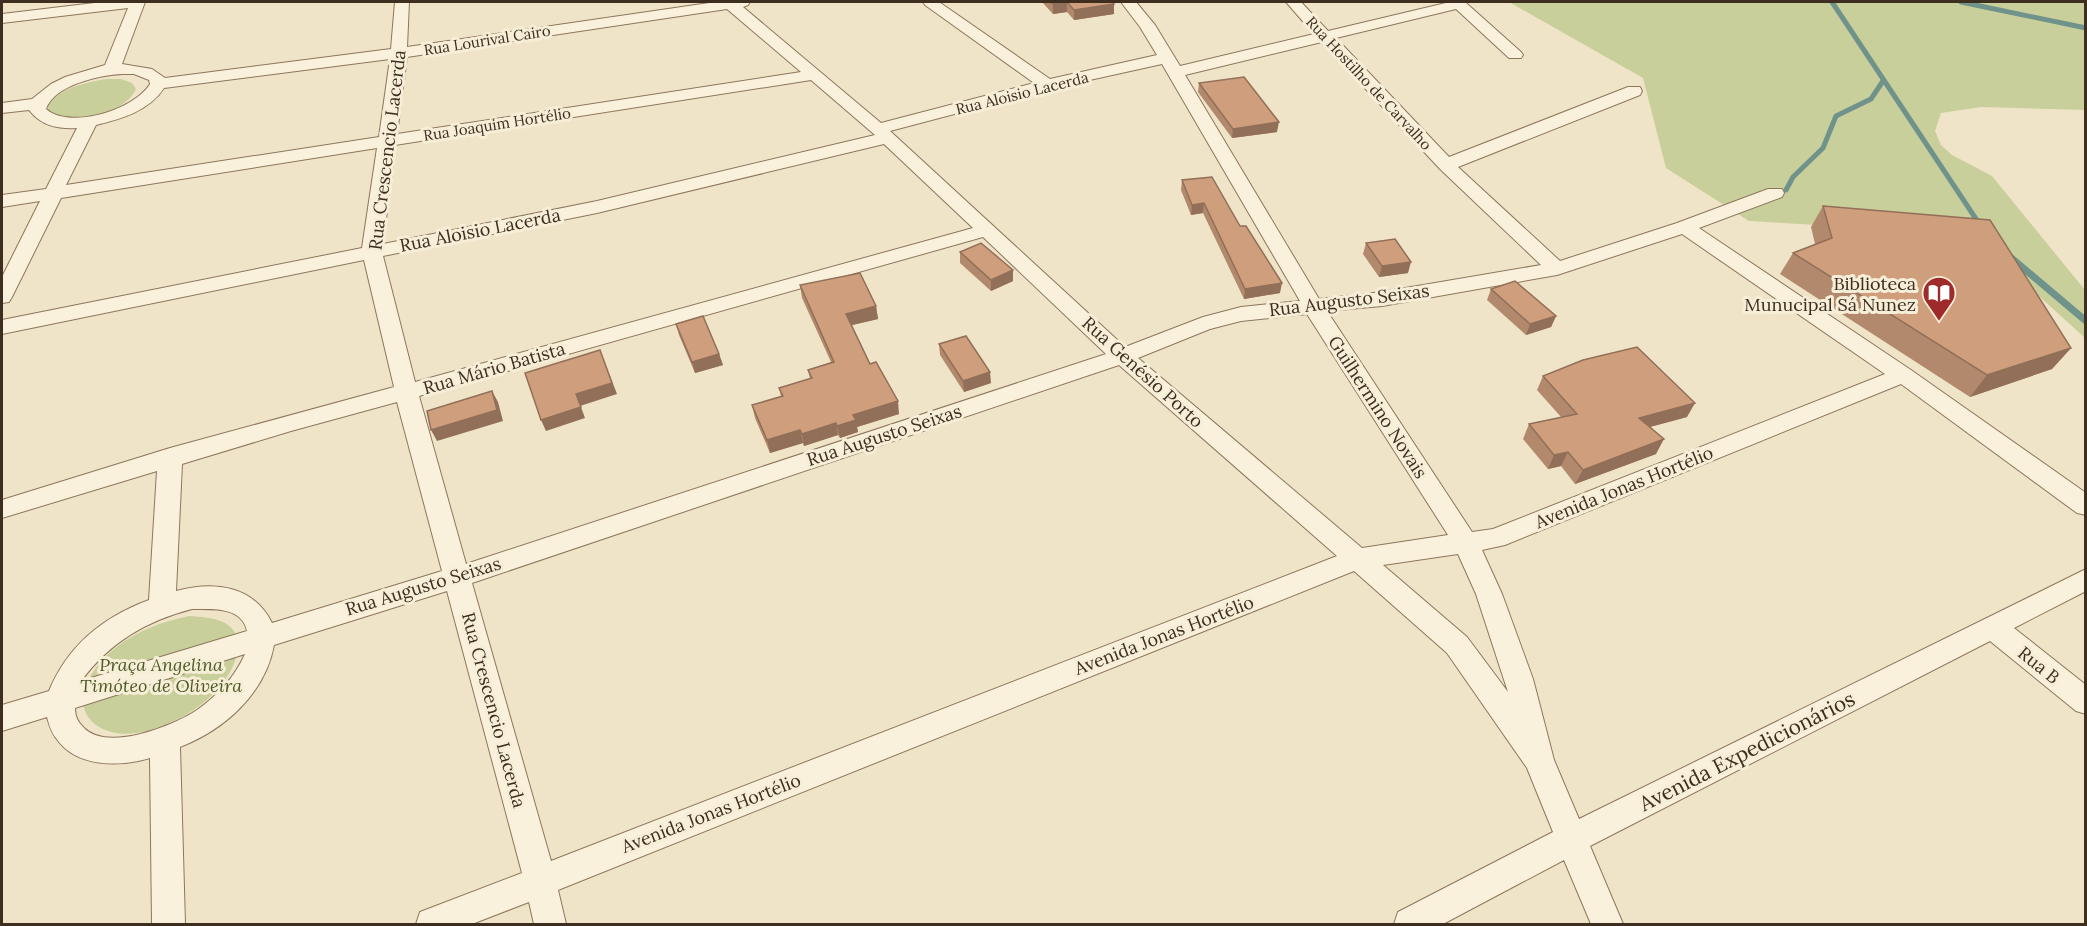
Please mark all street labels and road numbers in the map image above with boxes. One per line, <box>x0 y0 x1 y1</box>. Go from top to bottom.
street label: Rua Hostilho de Carvalho <box>1302 12 1436 154</box>
street label: Rua Lourival Cairo <box>422 21 552 59</box>
street label: Rua Crescencio Lacerda <box>363 49 411 251</box>
street label: Rua Aloisio Lacerda <box>954 67 1091 119</box>
street label: Rua Joaquim Hortélio <box>422 103 572 145</box>
street label: Rua Aloisio Lacerda <box>398 203 562 257</box>
street label: Rua Augusto Seixas <box>1267 279 1431 321</box>
street label: Rua Genésio Porto <box>1078 311 1208 433</box>
street label: Guilhermino Novais <box>1323 331 1433 483</box>
street label: Rua Mário Batista <box>420 337 568 399</box>
street label: Rua Augusto Seixas <box>804 399 964 471</box>
street label: Avenida Jonas Hortélio <box>1531 441 1716 534</box>
street label: Rua Augusto Seixas <box>342 551 504 621</box>
street label: Avenida Jonas Hortélio <box>1070 590 1257 680</box>
street label: Rua Crescencio Lacerda <box>457 610 531 810</box>
street label: Rua B <box>2013 641 2065 689</box>
street label: Avenida Expedicionários <box>1634 685 1859 818</box>
street label: Avenida Jonas Hortélio <box>617 768 804 858</box>

